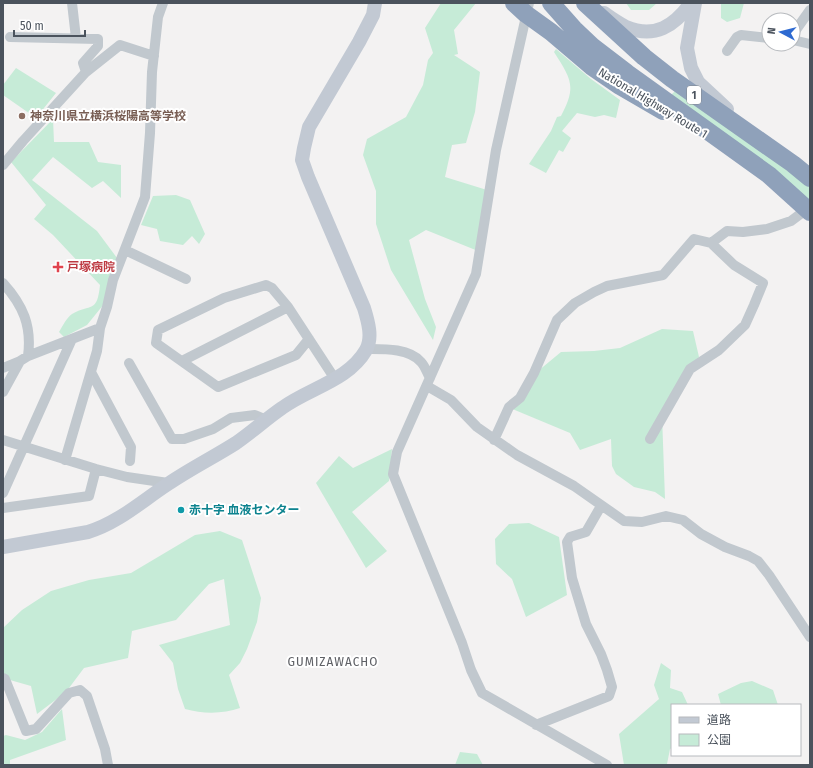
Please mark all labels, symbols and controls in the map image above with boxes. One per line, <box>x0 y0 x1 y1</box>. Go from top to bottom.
scale bar <box>14 12 85 38</box>
north arrow <box>761 12 801 52</box>
text: 50 m <box>20 19 44 33</box>
text: N <box>765 27 778 35</box>
street label: National Highway Route 1 <box>596 65 710 141</box>
road number: 1 <box>687 86 701 104</box>
place label: 神奈川県立横浜桜陽高等学校 <box>30 109 186 123</box>
marker: 神奈川県立横浜桜陽高等学校 <box>17 111 27 121</box>
place label: 戸塚病院 <box>67 260 115 274</box>
marker: 戸塚病院 <box>52 261 64 273</box>
place label: 赤十字 血液センター <box>189 503 300 517</box>
marker: 赤十字 血液センター <box>176 505 186 515</box>
district label: GUMIZAWACHO <box>288 654 378 669</box>
legend <box>671 704 801 756</box>
text: 道路 <box>707 713 731 727</box>
text: 公園 <box>707 733 731 747</box>

